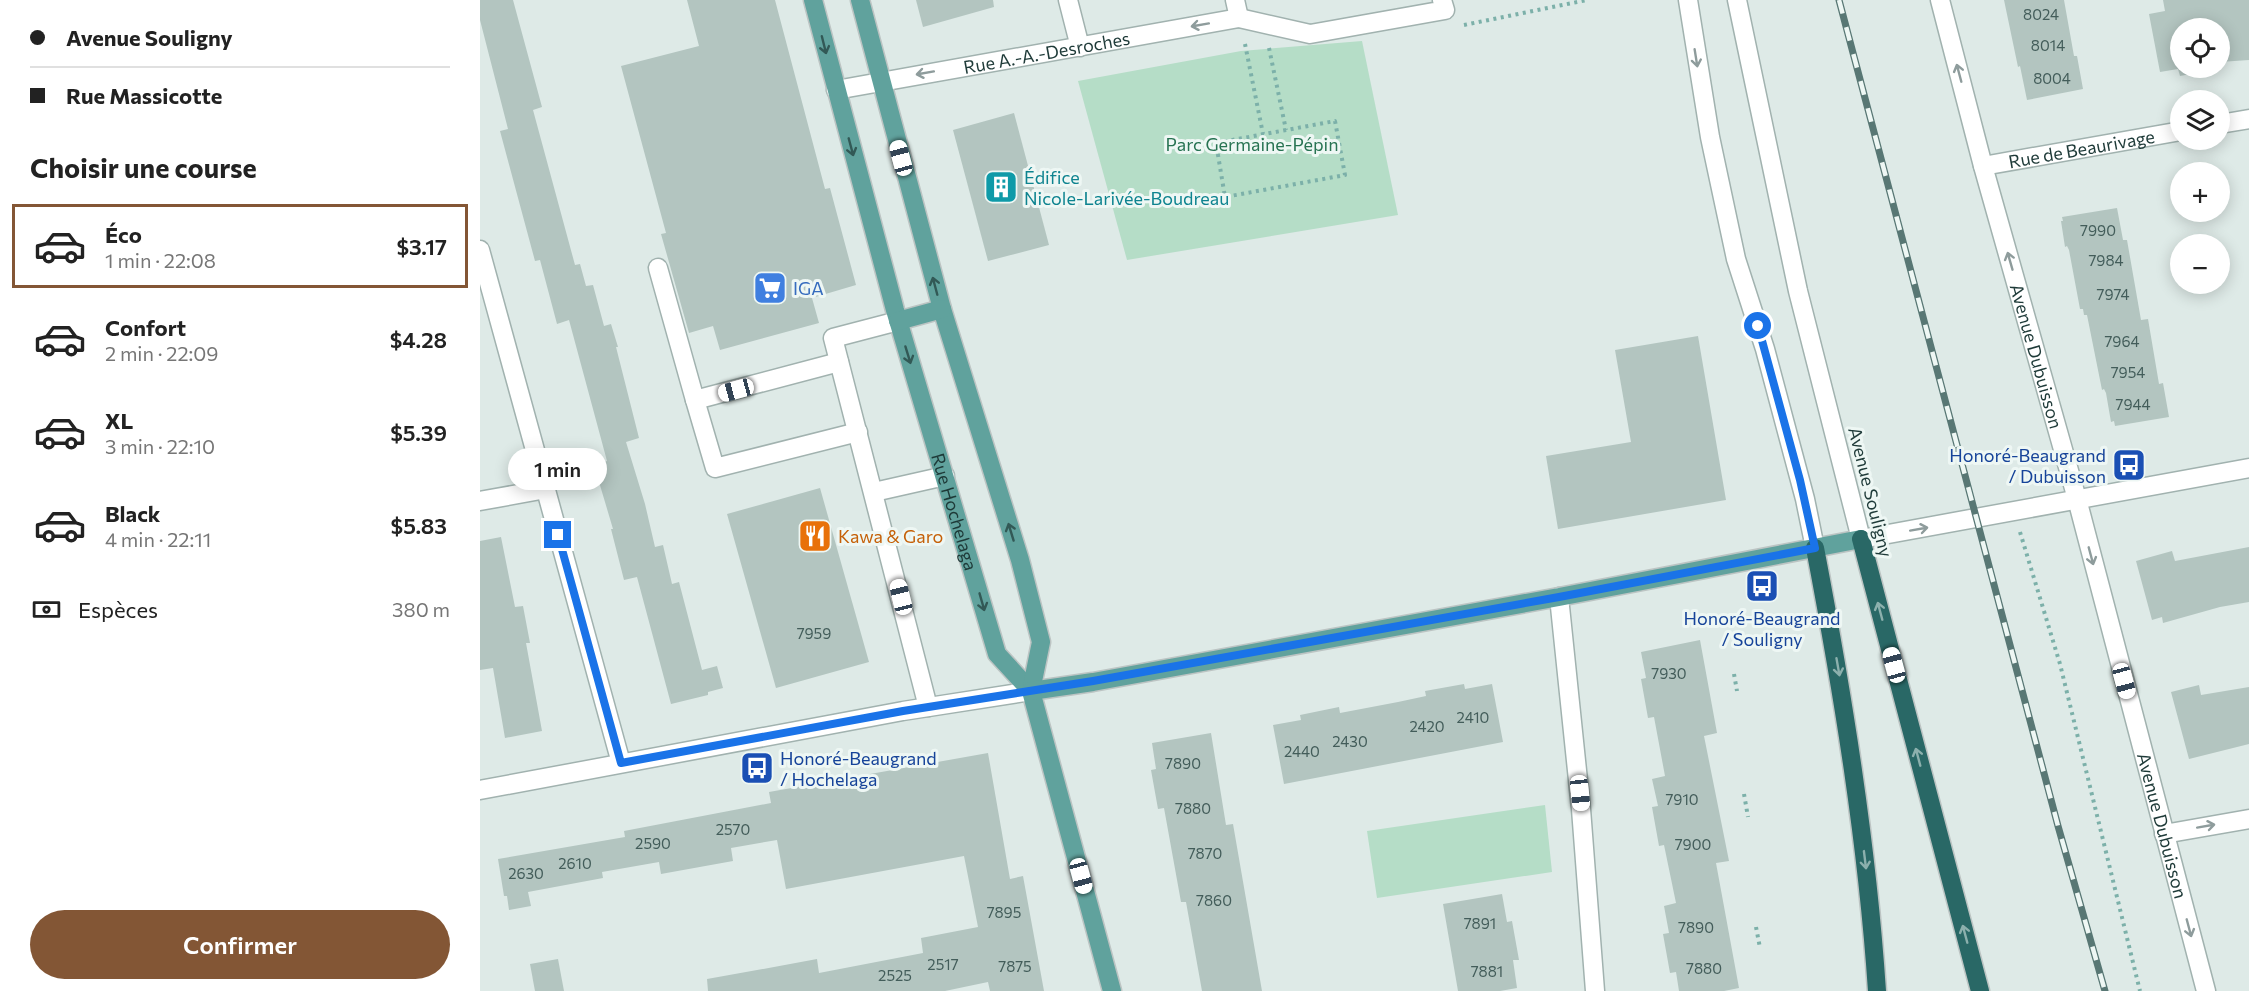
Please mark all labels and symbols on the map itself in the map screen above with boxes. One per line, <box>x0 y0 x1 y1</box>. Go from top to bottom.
house number: 8024 <box>2023 5 2059 23</box>
one-way arrow <box>1191 20 1210 31</box>
street label: Rue A.-A.-Desroches <box>962 27 1132 78</box>
one-way arrow <box>819 35 831 54</box>
house number: 8014 <box>2031 36 2065 54</box>
one-way arrow <box>1691 48 1702 67</box>
one-way arrow <box>1953 64 1964 83</box>
one-way arrow <box>916 68 936 79</box>
house number: 8004 <box>2033 69 2071 87</box>
street label: Rue de Beaurivage <box>2007 125 2156 172</box>
park label: Parc Germaine-Pépin <box>1165 133 1339 155</box>
one-way arrow <box>846 137 857 156</box>
car <box>888 138 914 178</box>
place label: Édifice Nicole-Larivée-Boudreau <box>1024 166 1229 209</box>
building icon: Édifice Nicole-Larivée-Boudreau <box>983 169 1019 205</box>
house number: 7990 <box>2080 221 2116 239</box>
house number: 7984 <box>2088 251 2124 269</box>
one-way arrow <box>2004 252 2015 271</box>
supermarket icon: IGA <box>752 270 788 306</box>
place label: IGA <box>793 277 824 299</box>
one-way arrow <box>929 277 941 296</box>
street label: Avenue Dubuisson <box>2006 281 2068 431</box>
house number: 7974 <box>2097 285 2129 303</box>
route start <box>1744 312 1771 339</box>
house number: 7964 <box>2104 332 2140 350</box>
one-way arrow <box>903 345 914 364</box>
house number: 7954 <box>2111 363 2145 381</box>
car <box>716 377 756 403</box>
house number: 7944 <box>2116 395 2150 413</box>
street label: Avenue Souligny <box>1844 425 1898 559</box>
place label: Honoré-Beaugrand / Dubuisson <box>1949 444 2106 487</box>
bus stop icon: Honoré-Beaugrand / Dubuisson <box>2111 447 2147 483</box>
callout: 1 min <box>508 448 608 490</box>
street label: Rue Hochelaga <box>927 451 983 573</box>
restaurant icon: Kawa & Garo <box>797 518 833 554</box>
route end <box>544 521 571 548</box>
one-way arrow <box>1005 523 1016 542</box>
one-way arrow <box>1909 523 1928 534</box>
place label: Kawa & Garo <box>838 525 943 547</box>
one-way arrow <box>2086 546 2098 565</box>
bus stop icon: Honoré-Beaugrand / Souligny <box>1744 568 1780 604</box>
car <box>888 577 914 617</box>
one-way arrow <box>977 593 988 612</box>
one-way arrow <box>1874 602 1886 621</box>
place label: Honoré-Beaugrand / Souligny <box>1684 607 1840 650</box>
house number: 7959 <box>797 624 831 642</box>
car <box>1881 645 1907 685</box>
one-way arrow <box>1833 657 1844 677</box>
car <box>2111 661 2137 701</box>
house number: 7930 <box>1651 664 1687 682</box>
house number: 2410 <box>1457 708 1489 726</box>
house number: 2420 <box>1410 717 1444 735</box>
house number: 2430 <box>1332 732 1368 750</box>
house number: 2440 <box>1284 742 1320 760</box>
place label: Honoré-Beaugrand / Hochelaga <box>780 747 937 790</box>
one-way arrow <box>1912 748 1924 767</box>
bus stop icon: Honoré-Beaugrand / Hochelaga <box>739 750 775 786</box>
street label: Avenue Dubuisson <box>2133 750 2192 901</box>
house number: 7890 <box>1165 754 1201 772</box>
car <box>1569 774 1591 812</box>
house number: 7910 <box>1665 790 1699 808</box>
house number: 7880 <box>1175 799 1211 817</box>
house number: 2570 <box>716 820 750 838</box>
one-way arrow <box>2196 820 2216 831</box>
house number: 2590 <box>635 834 671 852</box>
house number: 7900 <box>1675 835 1711 853</box>
house number: 7870 <box>1188 844 1222 862</box>
one-way arrow <box>1860 850 1871 870</box>
house number: 2610 <box>558 854 592 872</box>
car <box>1068 856 1094 896</box>
house number: 2630 <box>508 864 544 882</box>
house number: 7860 <box>1196 891 1232 909</box>
house number: 7895 <box>987 903 1021 921</box>
house number: 7891 <box>1464 914 1496 932</box>
house number: 7890 <box>1678 918 1714 936</box>
one-way arrow <box>2183 918 2195 937</box>
one-way arrow <box>1959 925 1971 944</box>
house number: 2517 <box>927 955 959 973</box>
house number: 7875 <box>998 957 1032 975</box>
house number: 7880 <box>1686 959 1722 977</box>
house number: 7881 <box>1471 962 1503 980</box>
house number: 2525 <box>878 966 912 984</box>

